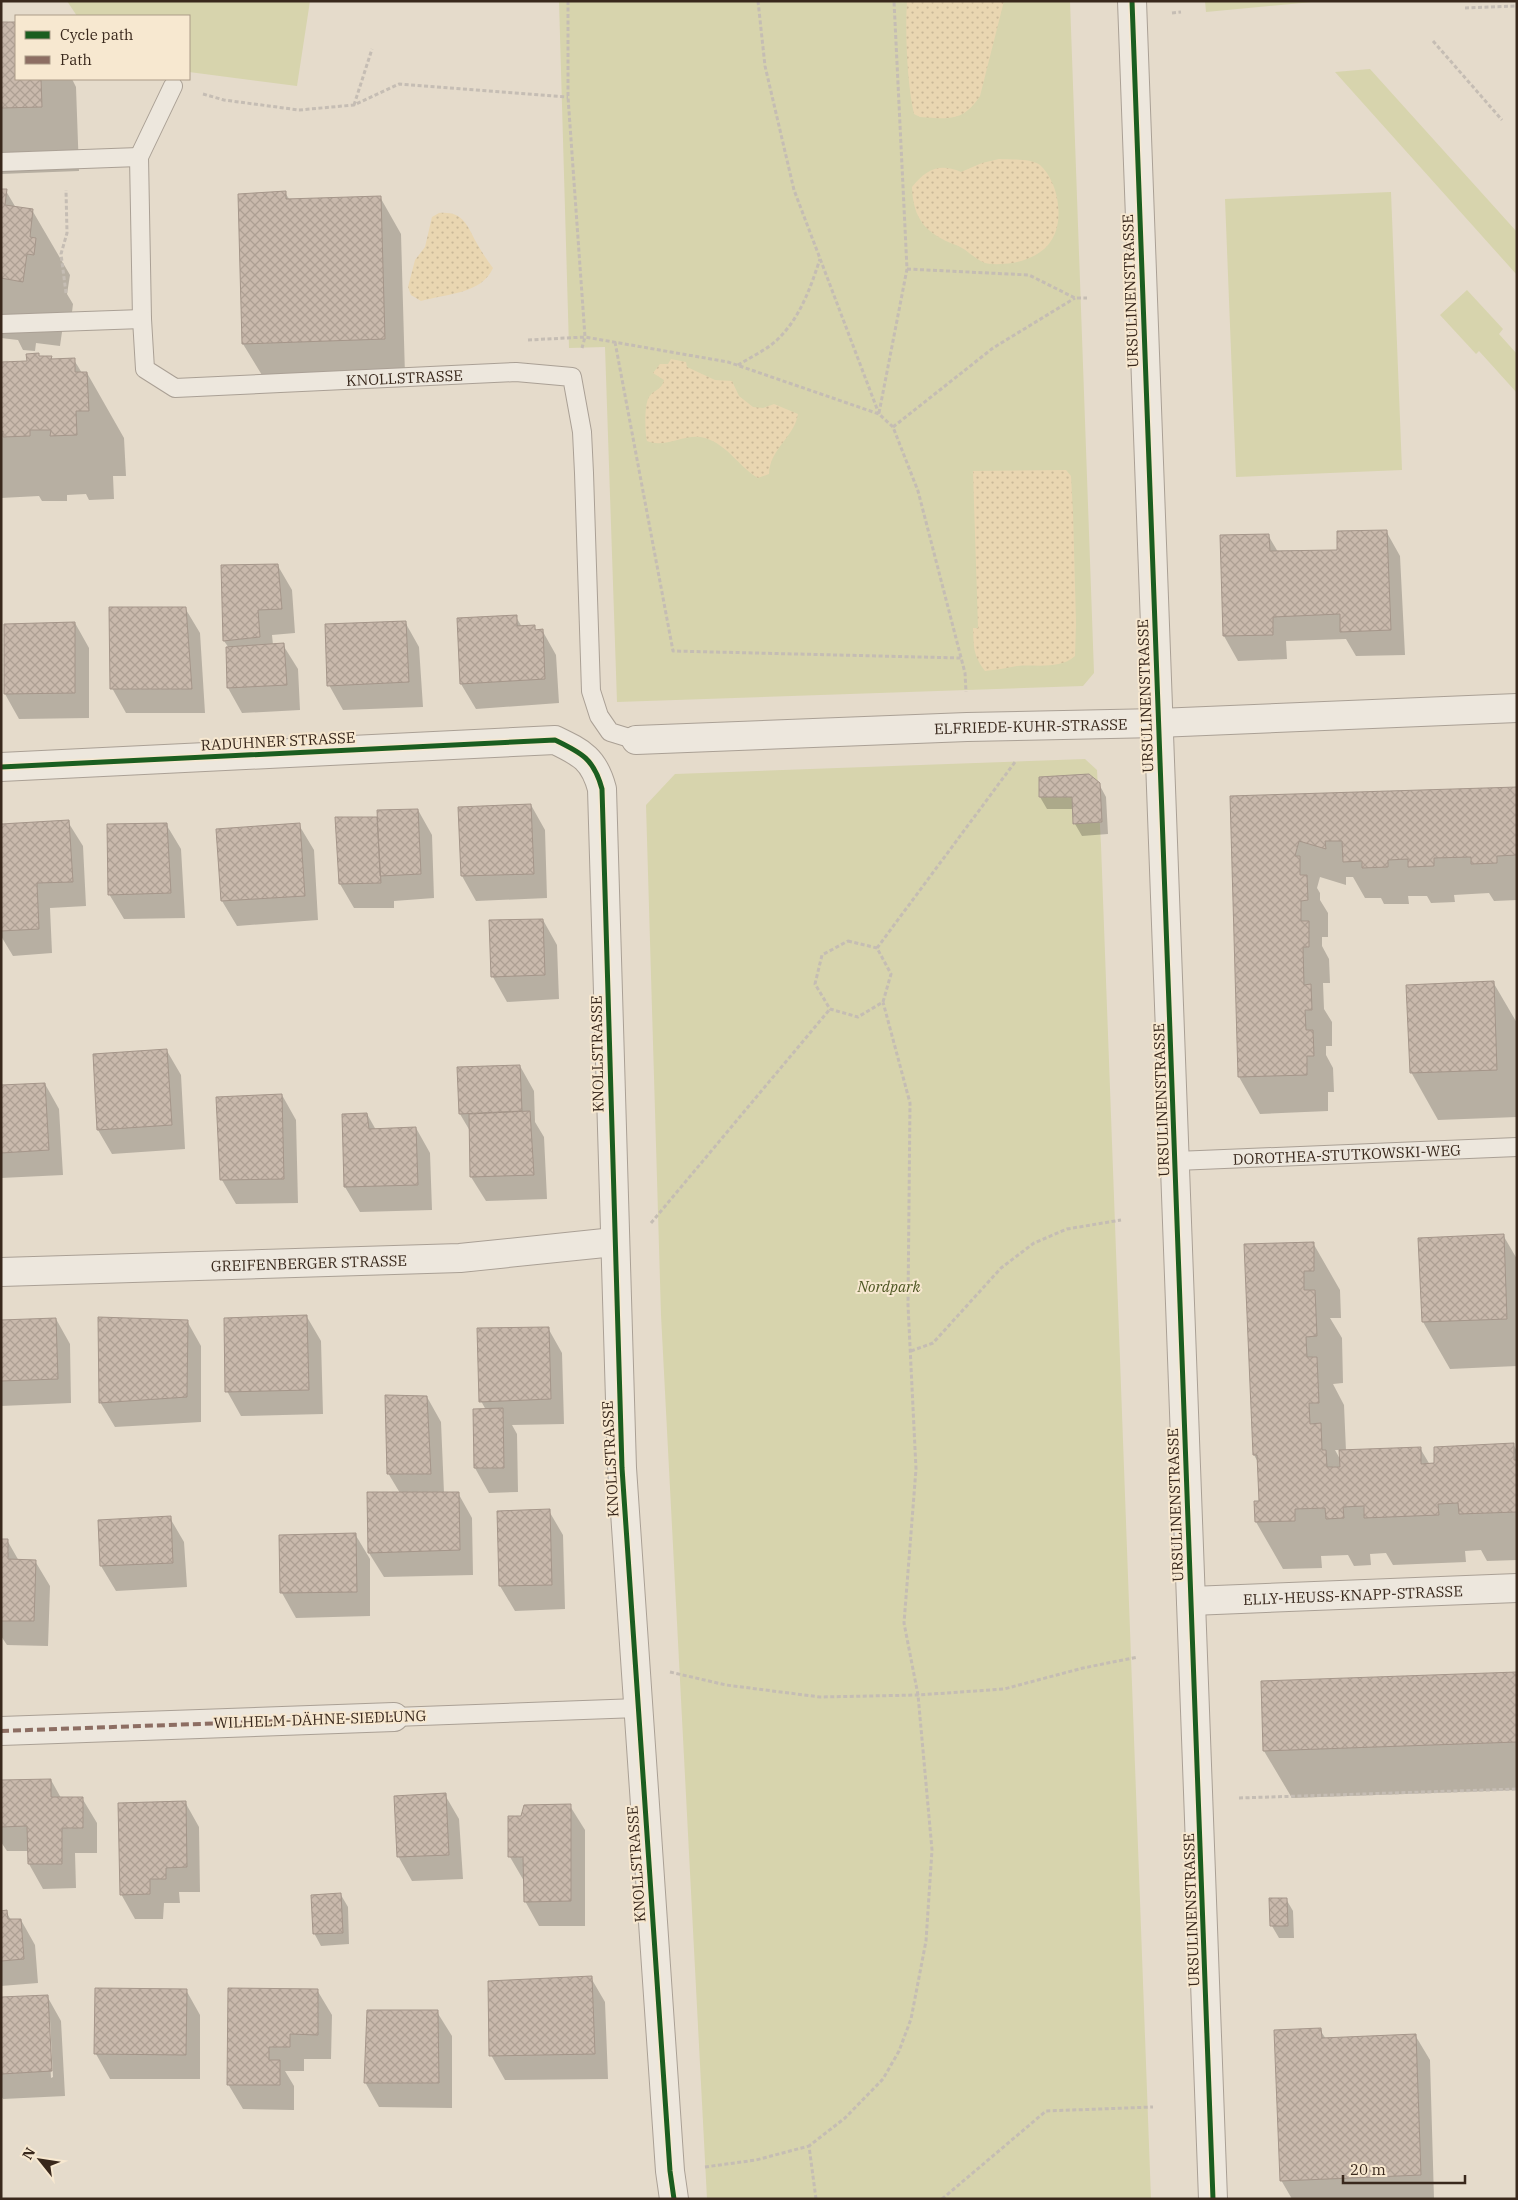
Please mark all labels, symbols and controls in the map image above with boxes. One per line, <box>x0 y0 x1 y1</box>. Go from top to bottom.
legend <box>15 15 190 80</box>
text: Cycle path <box>60 25 133 44</box>
text: Path <box>60 50 92 69</box>
street label: URSULINENSTRASSE <box>1118 214 1142 368</box>
street label: KNOLLSTRASSE <box>346 365 463 389</box>
street label: URSULINENSTRASSE <box>1133 619 1157 773</box>
street label: ELFRIEDE-KUHR-STRASSE <box>934 714 1128 738</box>
street label: RADUHNER STRASSE <box>200 727 356 755</box>
street label: KNOLLSTRASSE <box>586 995 608 1113</box>
street label: URSULINENSTRASSE <box>1149 1023 1173 1177</box>
street label: DOROTHEA-STUTKOWSKI-WEG <box>1232 1140 1462 1168</box>
street label: GREIFENBERGER STRASSE <box>210 1250 407 1275</box>
park label: Nordpark <box>856 1277 921 1296</box>
street label: KNOLLSTRASSE <box>597 1400 623 1518</box>
street label: URSULINENSTRASSE <box>1163 1428 1187 1582</box>
street label: ELLY-HEUSS-KNAPP-STRASSE <box>1243 1581 1463 1608</box>
street label: WILHELM-DÄHNE-SIEDLUNG <box>213 1706 427 1732</box>
street label: KNOLLSTRASSE <box>622 1805 650 1923</box>
street label: URSULINENSTRASSE <box>1179 1833 1203 1987</box>
north arrow <box>15 2135 65 2185</box>
text: N <box>18 2144 39 2163</box>
scale bar <box>1343 2152 1466 2184</box>
text: 20 m <box>1350 2160 1386 2179</box>

